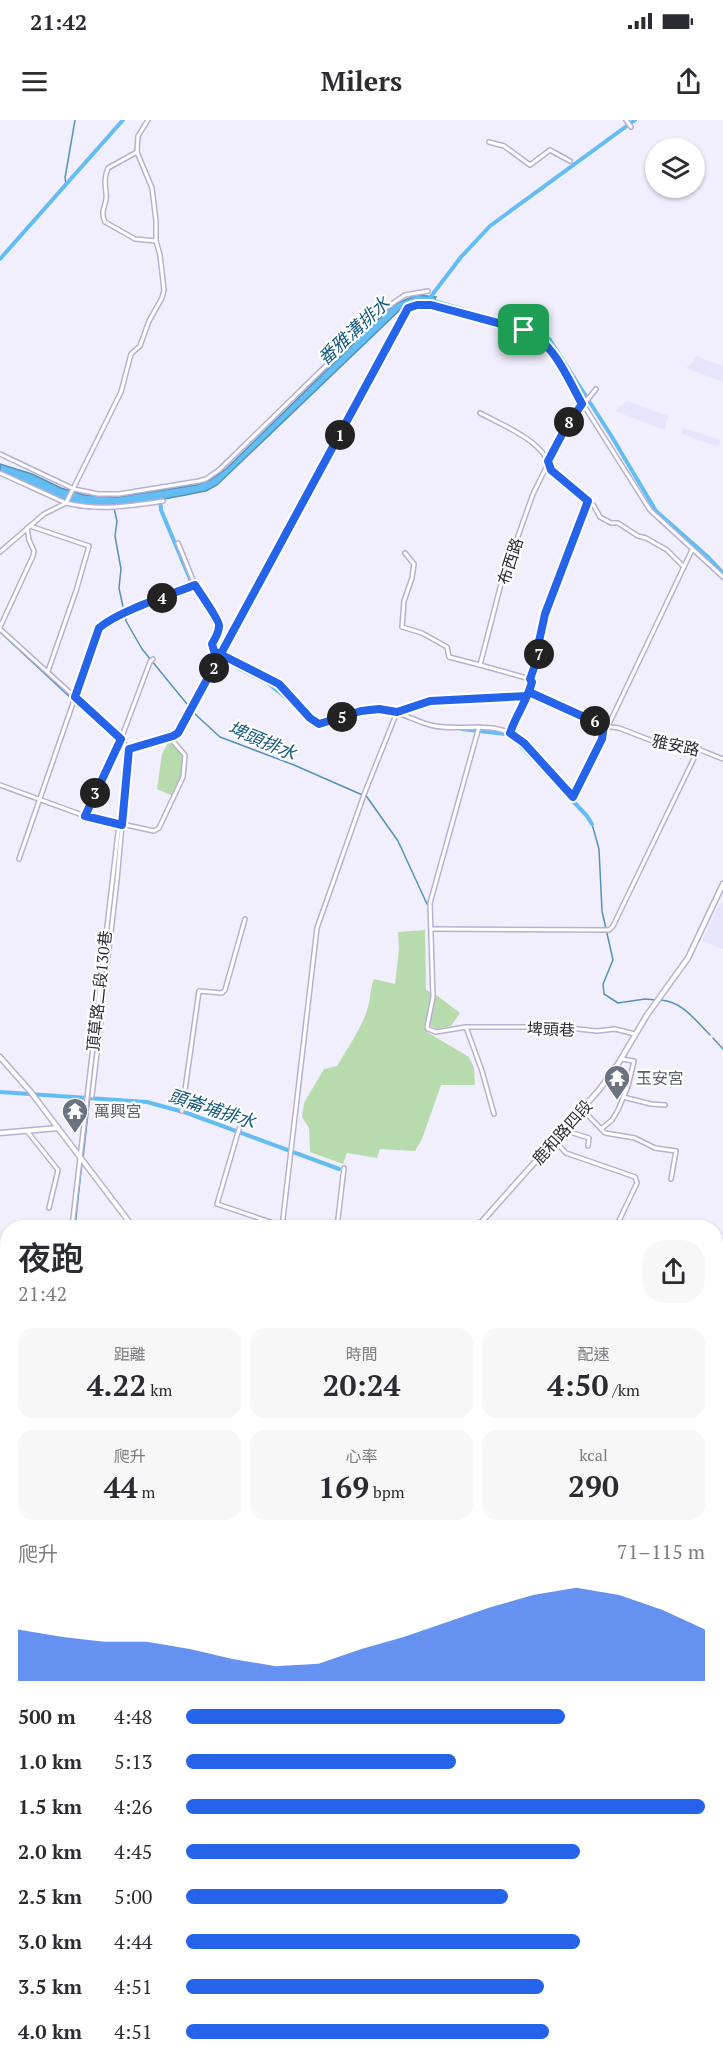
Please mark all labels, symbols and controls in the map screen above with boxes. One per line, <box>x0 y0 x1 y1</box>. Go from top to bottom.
text: 21:42 <box>30 7 87 36</box>
text: Milers <box>321 63 402 99</box>
icon: menu <box>18 65 51 98</box>
icon: share <box>672 65 705 98</box>
map controls <box>645 138 705 198</box>
button: layers <box>645 138 705 198</box>
water label: 番雅溝排水 <box>312 290 395 370</box>
pin <box>498 304 549 355</box>
icon: arrive <box>507 313 540 346</box>
pin: 8 <box>554 407 584 437</box>
text: 8 <box>564 411 574 433</box>
pin: 1 <box>325 420 355 450</box>
text: 1 <box>335 424 345 446</box>
street label: 布西路 <box>492 535 528 587</box>
pin: 4 <box>147 583 177 613</box>
text: 4 <box>157 587 167 609</box>
pin: 7 <box>524 639 554 669</box>
text: 7 <box>534 643 544 665</box>
pin: 2 <box>199 653 229 683</box>
text: 2 <box>209 657 219 679</box>
pin: 5 <box>327 702 357 732</box>
text: 5 <box>337 706 347 728</box>
pin: 6 <box>580 706 610 736</box>
text: 6 <box>590 710 600 732</box>
water label: 埤頭排水 <box>225 715 301 766</box>
street label: 雅安路 <box>650 729 702 761</box>
pin: 3 <box>80 778 110 808</box>
text: 3 <box>90 782 100 804</box>
street label: 頂草路二段130巷 <box>82 929 116 1053</box>
street label: 埤頭巷 <box>527 1017 575 1041</box>
temple icon: 玉安宮 <box>602 1063 632 1101</box>
place label: 玉安宮 <box>636 1067 684 1089</box>
water label: 頭崙埔排水 <box>166 1083 260 1134</box>
street label: 鹿和路四段 <box>527 1095 597 1169</box>
temple icon: 萬興宮 <box>60 1096 90 1134</box>
place label: 萬興宮 <box>94 1100 142 1122</box>
text: 夜跑 <box>18 1236 84 1279</box>
button: share <box>642 1240 705 1303</box>
text: 21:42 <box>18 1280 67 1307</box>
text: 距離 <box>113 1343 146 1365</box>
text: 時間 <box>345 1343 378 1365</box>
text: 配速 <box>577 1343 610 1365</box>
text: 4.22 <box>87 1365 146 1405</box>
text: 20:24 <box>322 1365 401 1405</box>
text: 4:50 <box>547 1365 608 1405</box>
text: km <box>146 1379 172 1401</box>
text: /km <box>608 1379 640 1401</box>
text: kcal <box>579 1444 608 1466</box>
text: 爬升 <box>113 1445 146 1467</box>
text: 心率 <box>345 1445 378 1467</box>
text: 290 <box>568 1466 619 1506</box>
text: 44 <box>104 1467 138 1507</box>
text: 169 <box>318 1467 369 1507</box>
text: m <box>138 1481 155 1503</box>
text: bpm <box>369 1481 405 1503</box>
text: 71–115 m <box>617 1538 705 1565</box>
text: 爬升 <box>18 1540 58 1567</box>
text: 500 m <box>18 1703 76 1730</box>
text: 4:48 <box>114 1703 153 1730</box>
text: 1.0 km <box>18 1748 82 1775</box>
text: 5:13 <box>114 1748 153 1775</box>
text: 1.5 km <box>18 1793 82 1820</box>
text: 4:26 <box>114 1793 153 1820</box>
text: 2.0 km <box>18 1838 82 1865</box>
text: 4:45 <box>114 1838 153 1865</box>
text: 2.5 km <box>18 1883 82 1910</box>
text: 5:00 <box>114 1883 153 1910</box>
text: 3.0 km <box>18 1928 82 1955</box>
text: 4:44 <box>114 1928 153 1955</box>
text: 3.5 km <box>18 1973 82 2000</box>
text: 4:51 <box>114 1973 153 2000</box>
text: 4.0 km <box>18 2018 82 2045</box>
text: 4:51 <box>114 2018 153 2045</box>

